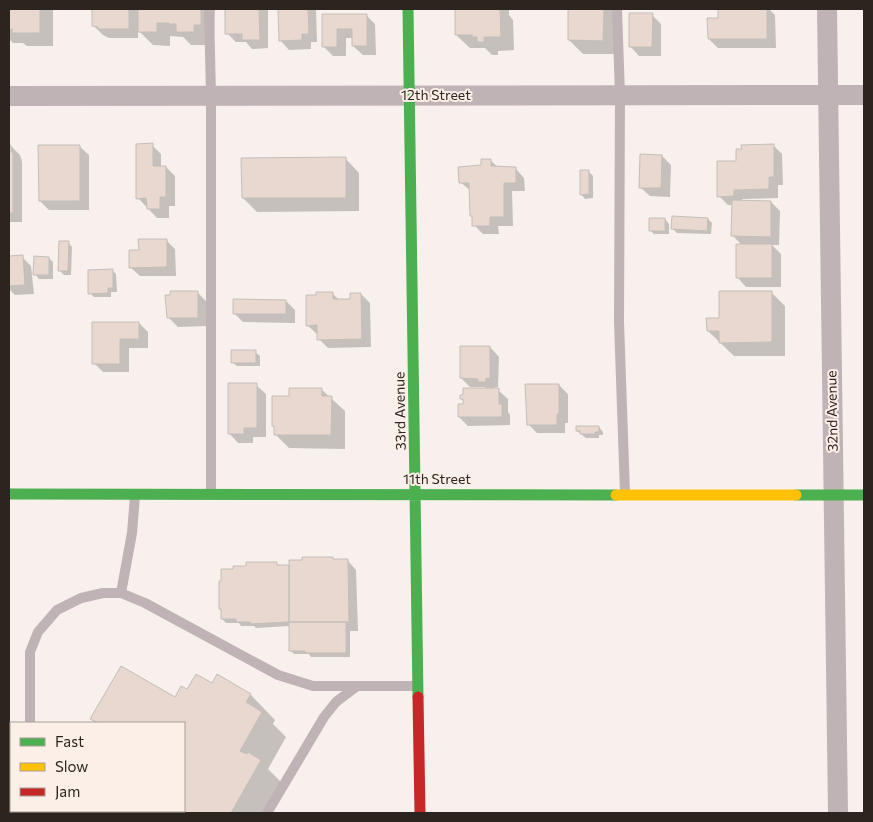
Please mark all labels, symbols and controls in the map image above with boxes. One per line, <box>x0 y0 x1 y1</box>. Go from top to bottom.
street label: 12th Street <box>401 86 471 103</box>
street label: 32nd Avenue <box>822 370 841 452</box>
street label: 33rd Avenue <box>390 371 409 451</box>
street label: 11th Street <box>403 470 471 487</box>
legend <box>10 722 185 812</box>
text: Fast <box>55 732 84 750</box>
text: Slow <box>55 757 88 775</box>
text: Jam <box>55 782 80 800</box>

